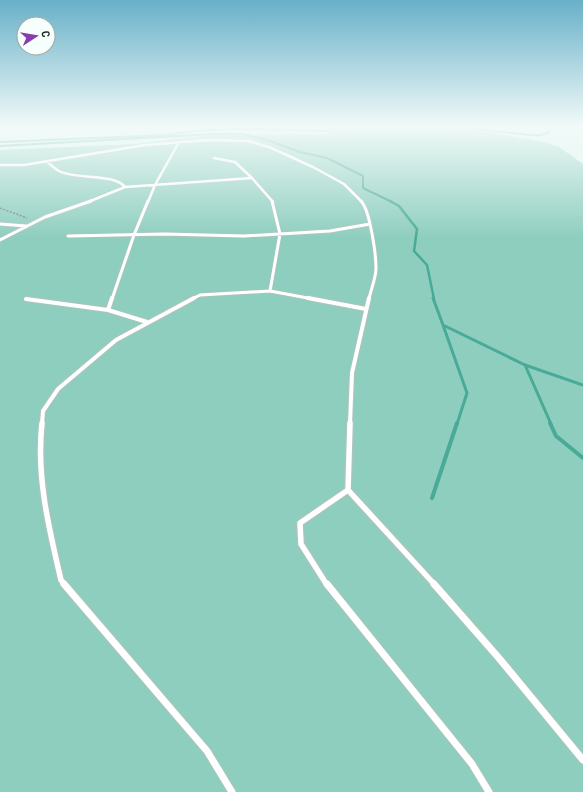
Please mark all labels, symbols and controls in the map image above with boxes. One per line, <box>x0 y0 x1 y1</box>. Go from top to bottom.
north arrow <box>16 16 56 56</box>
text: С <box>38 30 52 38</box>

